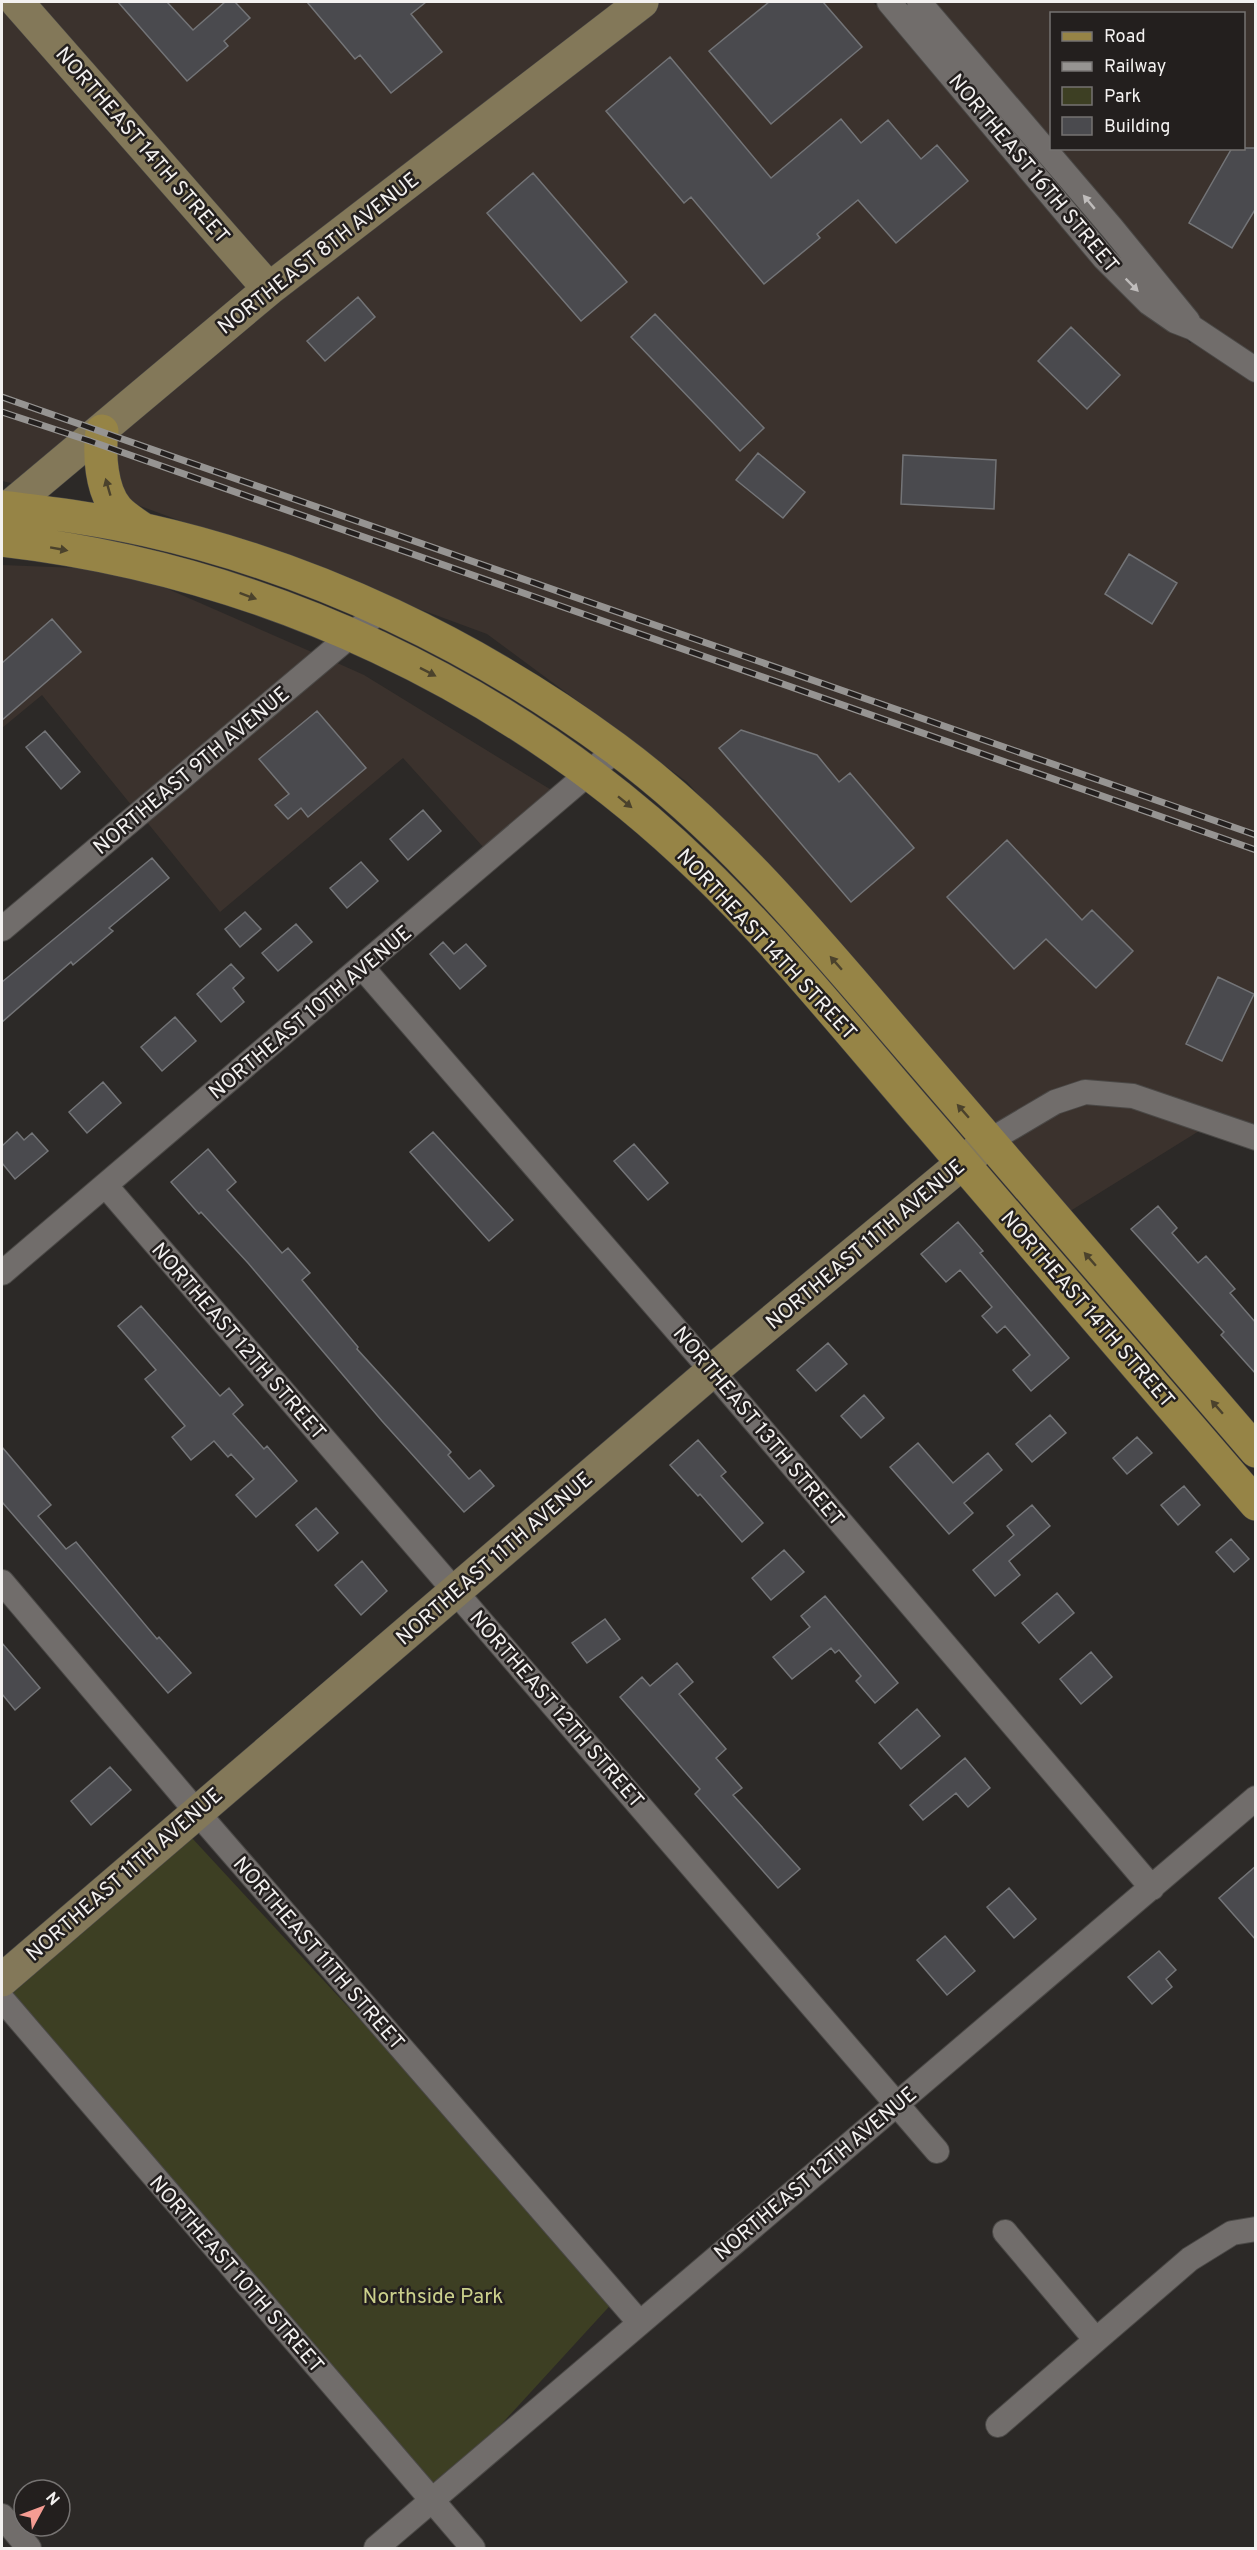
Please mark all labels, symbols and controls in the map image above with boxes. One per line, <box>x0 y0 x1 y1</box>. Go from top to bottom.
legend <box>1050 12 1245 150</box>
text: Road <box>1104 26 1146 49</box>
street label: NORTHEAST 14TH STREET <box>49 42 235 250</box>
text: Railway <box>1104 56 1166 79</box>
street label: NORTHEAST 16TH STREET <box>941 69 1124 279</box>
text: Park <box>1104 86 1141 109</box>
text: Building <box>1104 116 1170 139</box>
street label: NORTHEAST 8TH AVENUE <box>213 167 425 341</box>
one-way arrow <box>1083 194 1096 210</box>
one-way arrow <box>1124 278 1138 292</box>
one-way arrow <box>102 478 112 496</box>
one-way arrow <box>50 544 69 553</box>
one-way arrow <box>240 591 258 601</box>
one-way arrow <box>419 667 436 677</box>
street label: NORTHEAST 9TH AVENUE <box>88 681 296 861</box>
one-way arrow <box>617 795 632 808</box>
street label: NORTHEAST 14TH STREET <box>670 843 862 1047</box>
street label: NORTHEAST 10TH AVENUE <box>204 920 418 1106</box>
one-way arrow <box>830 956 843 971</box>
one-way arrow <box>957 1104 970 1119</box>
street label: NORTHEAST 11TH AVENUE <box>761 1154 971 1336</box>
street label: NORTHEAST 14TH STREET <box>994 1206 1180 1414</box>
street label: NORTHEAST 12TH STREET <box>145 1238 331 1446</box>
one-way arrow <box>1084 1252 1097 1267</box>
street label: NORTHEAST 13TH STREET <box>666 1321 850 1533</box>
one-way arrow <box>1211 1400 1224 1415</box>
street label: NORTHEAST 11TH AVENUE <box>391 1466 599 1652</box>
street label: NORTHEAST 12TH STREET <box>463 1606 649 1814</box>
street label: NORTHEAST 11TH AVENUE <box>21 1782 229 1968</box>
street label: NORTHEAST 11TH STREET <box>226 1851 410 2057</box>
street label: NORTHEAST 12TH AVENUE <box>709 2081 923 2267</box>
street label: NORTHEAST 10TH STREET <box>143 2170 329 2379</box>
park label: Northside Park <box>363 2284 503 2311</box>
north arrow <box>12 2478 72 2538</box>
text: N <box>40 2489 63 2510</box>

